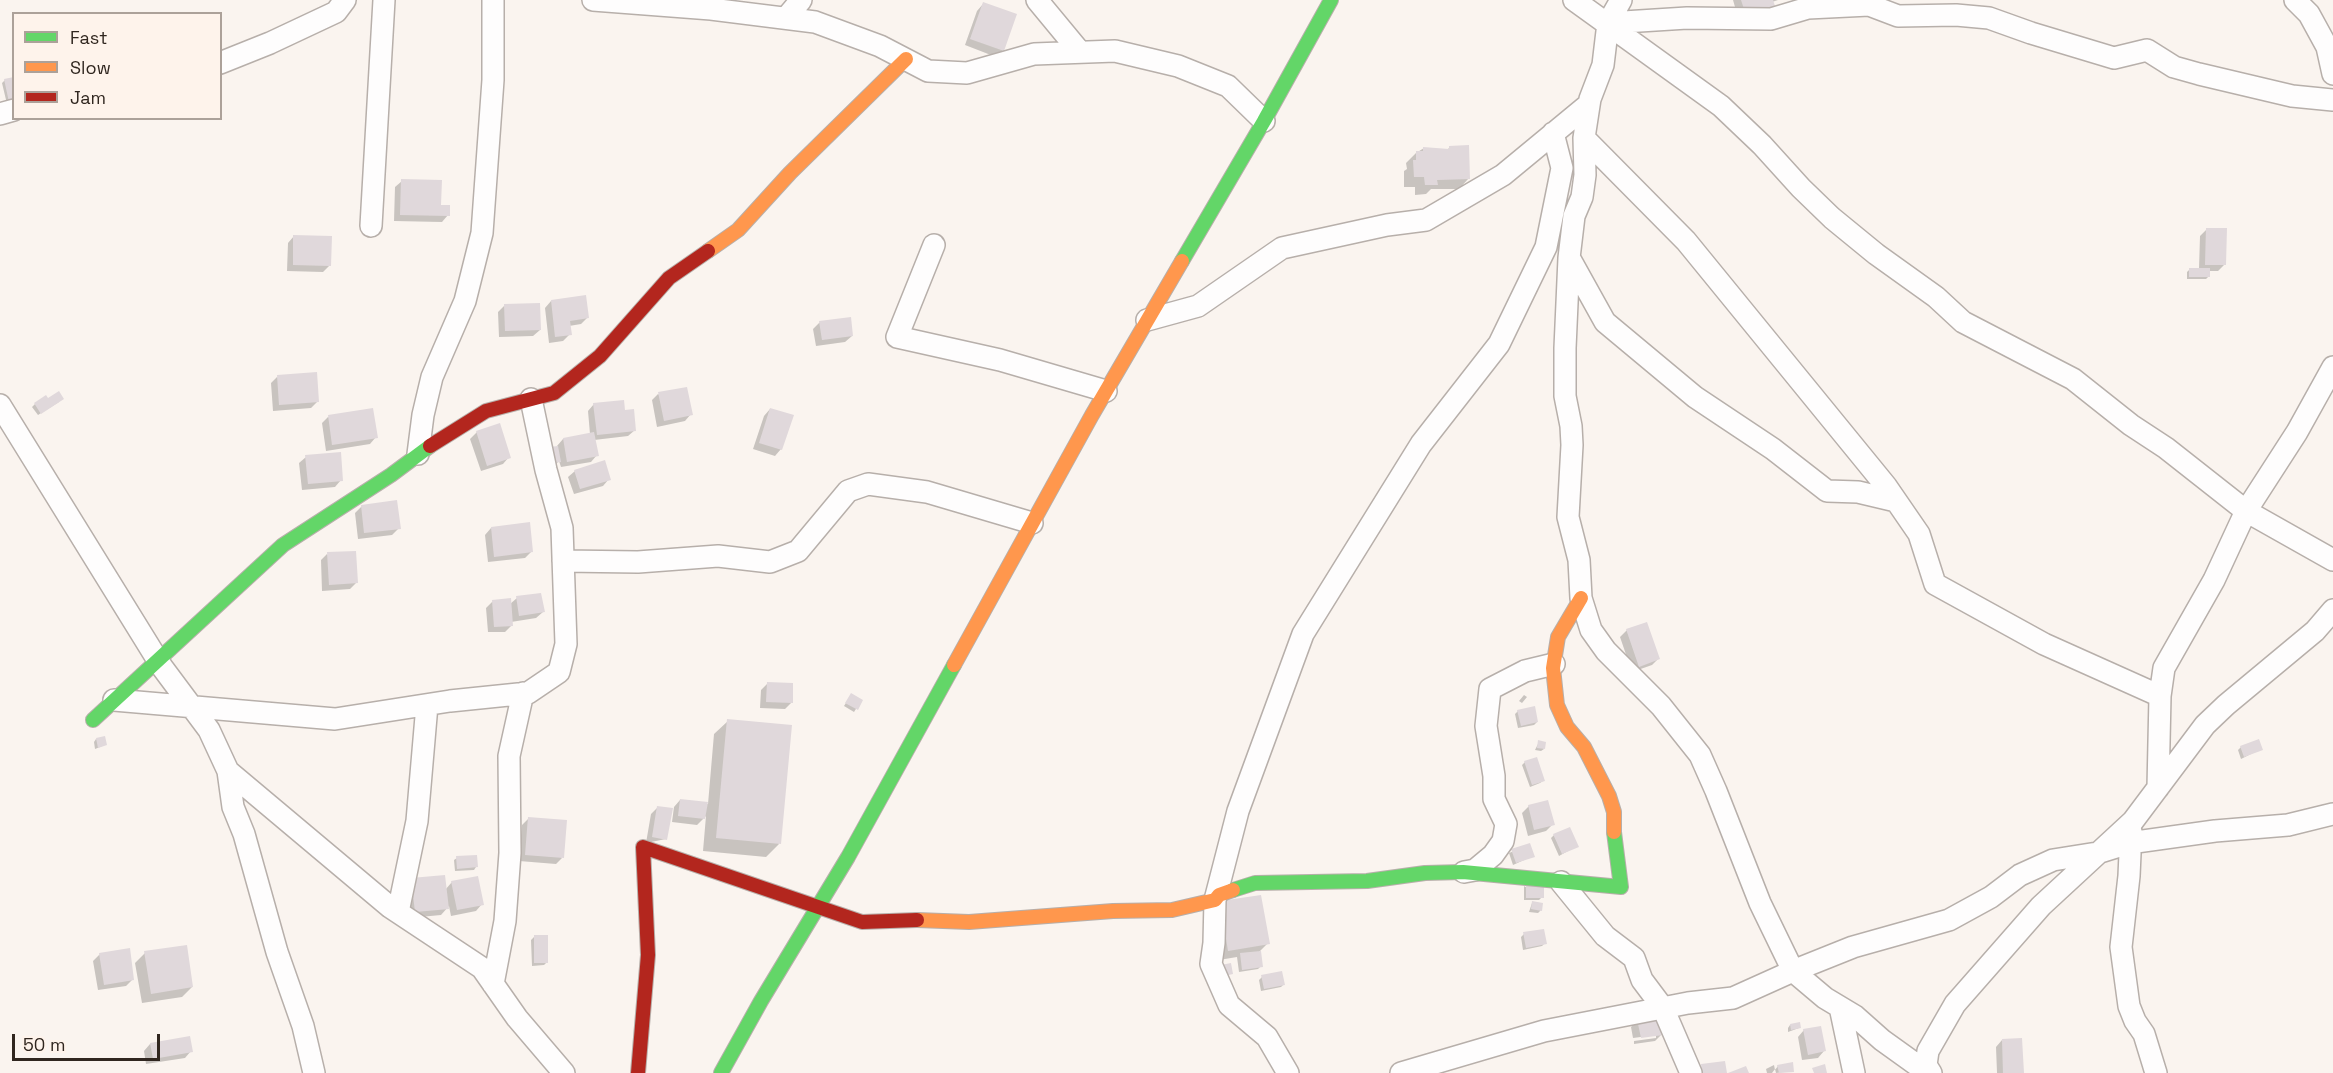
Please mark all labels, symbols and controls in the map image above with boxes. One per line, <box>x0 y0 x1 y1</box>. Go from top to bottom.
legend <box>12 12 222 120</box>
text: Fast <box>70 26 107 49</box>
text: Slow <box>70 56 111 79</box>
text: Jam <box>70 86 106 109</box>
scale bar <box>15 1022 164 1060</box>
text: 50 m <box>23 1033 65 1056</box>

